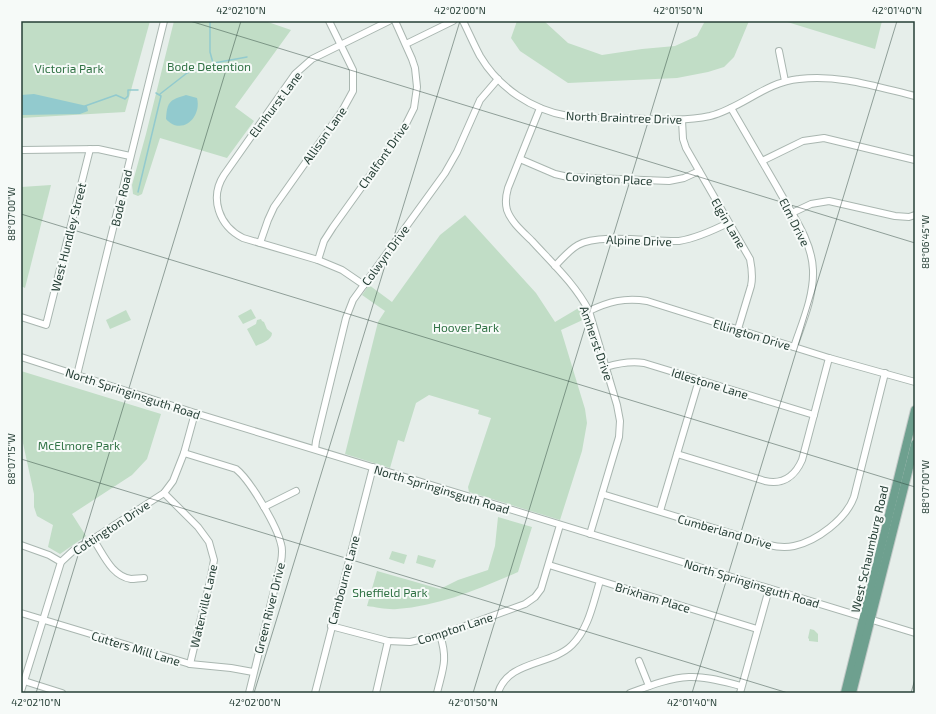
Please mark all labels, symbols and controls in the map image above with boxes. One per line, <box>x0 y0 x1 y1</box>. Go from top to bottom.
text: 42°02'10"N <box>216 4 266 16</box>
text: 42°02'00"N <box>434 4 486 16</box>
text: 42°01'50"N <box>653 4 703 16</box>
text: 42°01'40"N <box>872 4 922 16</box>
park label: Bode Detention <box>167 59 251 73</box>
park label: Victoria Park <box>34 61 104 75</box>
street label: Elmhurst Lane <box>246 68 304 140</box>
street label: Allison Lane <box>299 104 349 166</box>
street label: North Braintree Drive <box>566 108 682 126</box>
street label: Chalfont Drive <box>355 119 411 191</box>
street label: Bode Road <box>108 168 134 228</box>
street label: Covington Place <box>565 169 653 187</box>
street label: West Hundley Street <box>48 181 88 293</box>
text: 88°07'00"W <box>5 186 17 241</box>
street label: Elgin Lane <box>709 195 749 251</box>
street label: Elm Drive <box>777 196 813 248</box>
text: 88°06'45"W <box>919 215 931 269</box>
street label: Colwyn Drive <box>358 222 412 288</box>
street label: Alpine Drive <box>606 232 672 248</box>
street label: Amherst Drive <box>578 304 616 382</box>
street label: Ellington Drive <box>712 316 792 352</box>
park label: Hoover Park <box>433 320 499 334</box>
street label: North Springinsguth Road <box>64 365 202 421</box>
street label: Idlestone Lane <box>670 365 750 401</box>
text: 88°07'15"W <box>5 433 17 485</box>
park label: McElmore Park <box>38 438 120 452</box>
text: 88°07'00"W <box>919 459 931 514</box>
street label: North Springinsguth Road <box>373 462 511 516</box>
street label: West Schaumburg Road <box>848 484 890 614</box>
street label: Cottington Drive <box>70 497 152 557</box>
street label: Cumberland Drive <box>676 511 774 551</box>
street label: Cambourne Lane <box>324 534 362 626</box>
street label: North Springinsguth Road <box>683 556 821 610</box>
street label: Green River Drive <box>251 561 287 655</box>
street label: Waterville Lane <box>187 563 219 649</box>
street label: Brixham Place <box>614 579 692 615</box>
park label: Sheffield Park <box>352 585 428 599</box>
street label: Compton Lane <box>416 609 494 647</box>
street label: Cutters Mill Lane <box>90 628 182 668</box>
text: 42°02'10"N <box>11 696 61 708</box>
text: 42°02'00"N <box>229 696 281 708</box>
text: 42°01'50"N <box>448 696 498 708</box>
text: 42°01'40"N <box>667 696 717 708</box>

